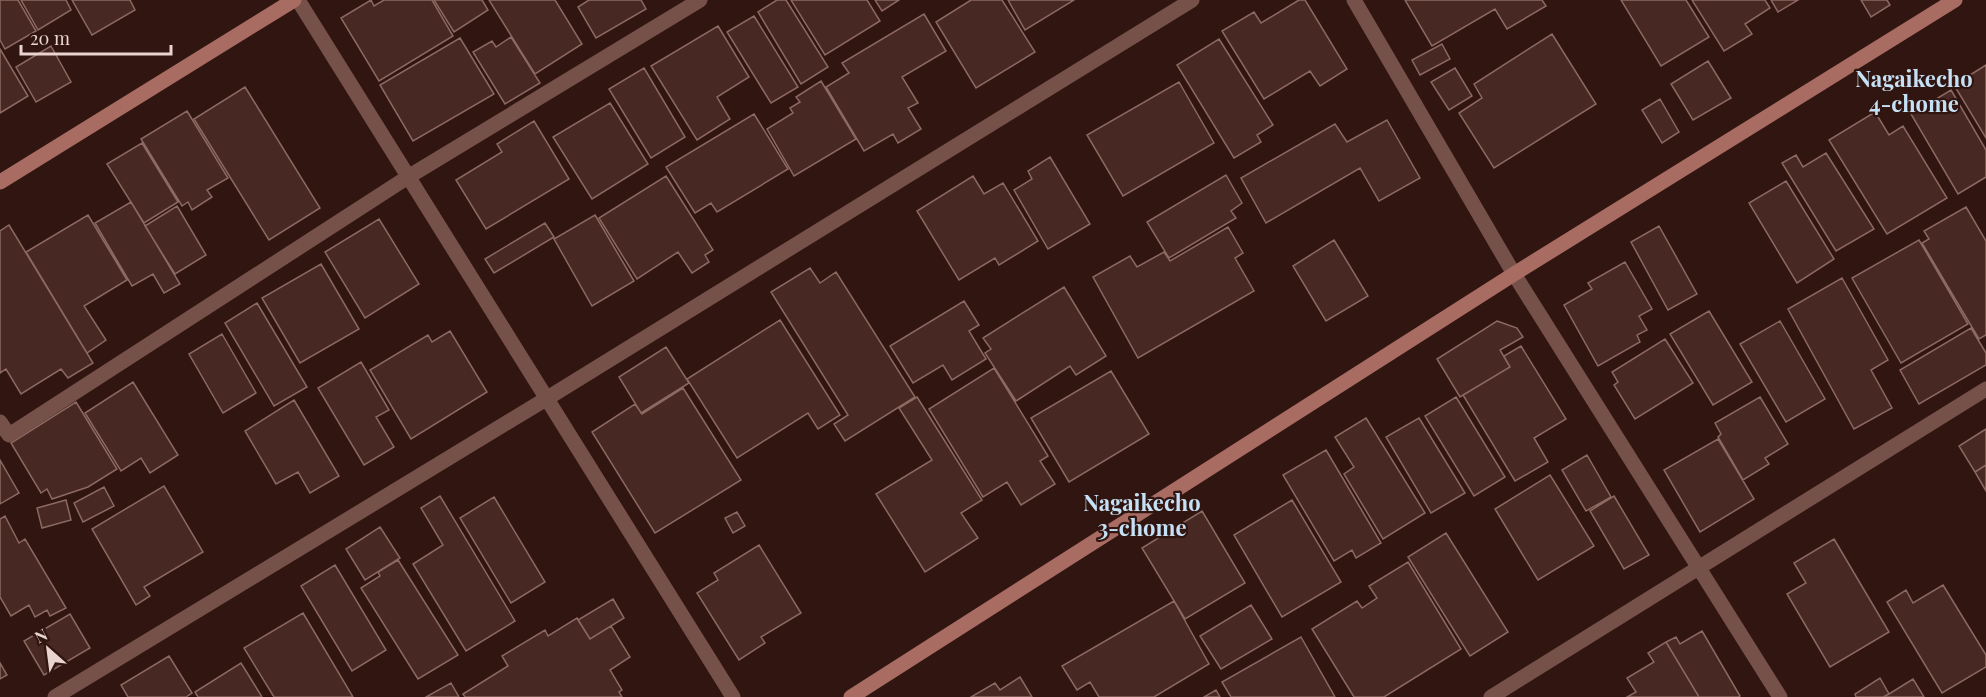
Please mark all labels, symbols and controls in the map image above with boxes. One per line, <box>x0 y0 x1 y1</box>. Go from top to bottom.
scale bar <box>21 18 171 56</box>
text: 20 m <box>30 26 70 50</box>
district label: Nagaikecho 4-chome <box>1855 63 1973 118</box>
district label: Nagaikecho 3-chome <box>1083 487 1201 542</box>
north arrow <box>18 619 78 679</box>
text: N <box>31 623 51 647</box>

